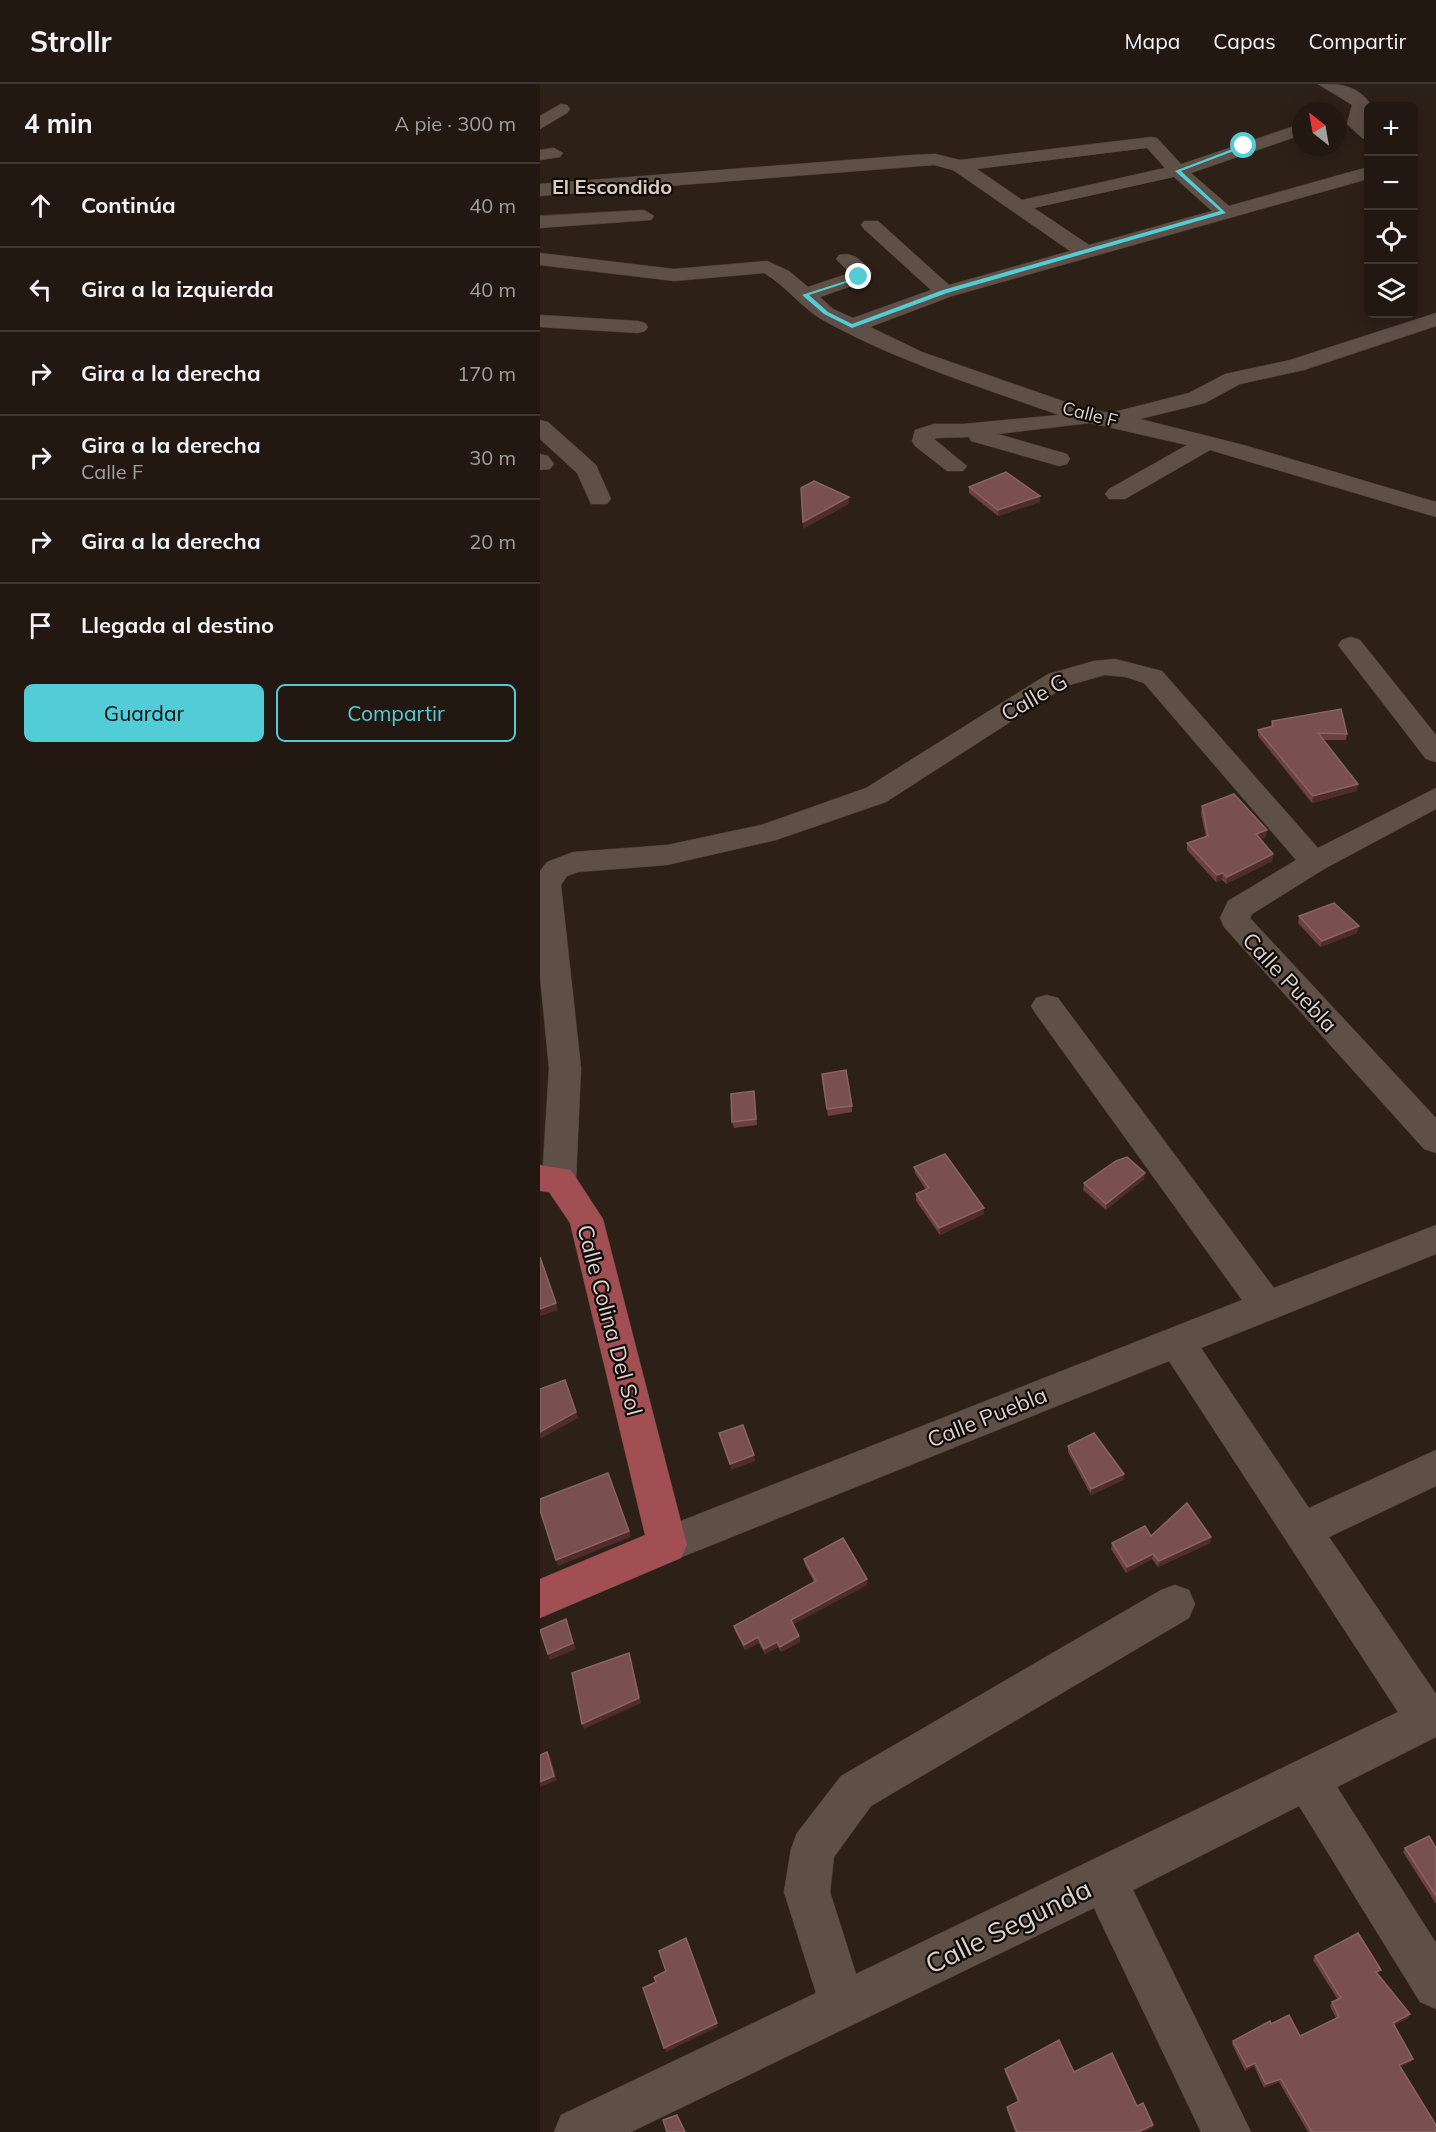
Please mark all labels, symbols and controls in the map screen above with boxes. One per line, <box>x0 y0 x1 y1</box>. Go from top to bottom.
text: Strollr <box>30 24 112 59</box>
text: Mapa <box>1125 28 1180 54</box>
text: Capas <box>1213 28 1276 54</box>
text: Compartir <box>1309 28 1406 54</box>
north arrow <box>1292 102 1346 156</box>
map controls <box>1364 102 1418 318</box>
button: + <box>1364 102 1418 156</box>
text: 4 min <box>24 107 93 140</box>
text: A pie · 300 m <box>395 111 516 136</box>
route start <box>1230 132 1256 158</box>
button: − <box>1364 156 1418 210</box>
district label: El Escondido <box>552 174 672 199</box>
icon: ahead <box>24 189 57 222</box>
text: Continúa <box>81 191 176 219</box>
text: 40 m <box>469 193 516 218</box>
button: locate <box>1364 210 1418 264</box>
route end <box>845 263 871 289</box>
button: layers <box>1364 264 1418 318</box>
icon: left <box>24 273 57 306</box>
text: Gira a la izquierda <box>81 275 274 303</box>
text: 40 m <box>469 277 516 302</box>
icon: right <box>24 357 57 390</box>
text: Gira a la derecha <box>81 359 261 387</box>
text: 170 m <box>457 361 516 386</box>
street label: Calle F <box>1060 396 1120 432</box>
text: Gira a la derecha <box>81 431 261 459</box>
icon: right <box>24 441 57 474</box>
text: 30 m <box>469 445 516 470</box>
text: Calle F <box>81 459 143 484</box>
icon: right <box>24 525 57 558</box>
text: Gira a la derecha <box>81 527 261 555</box>
text: 20 m <box>469 529 516 554</box>
icon: arrive <box>24 609 57 642</box>
text: Llegada al destino <box>81 611 274 639</box>
street label: Calle G <box>996 667 1072 727</box>
button: Guardar <box>24 684 264 742</box>
button: Compartir <box>276 684 516 742</box>
street label: Calle Puebla <box>1237 926 1343 1038</box>
street label: Calle Colina Del Sol <box>571 1222 649 1418</box>
street label: Calle Puebla <box>923 1380 1051 1454</box>
street label: Calle Segunda <box>919 1871 1097 1981</box>

